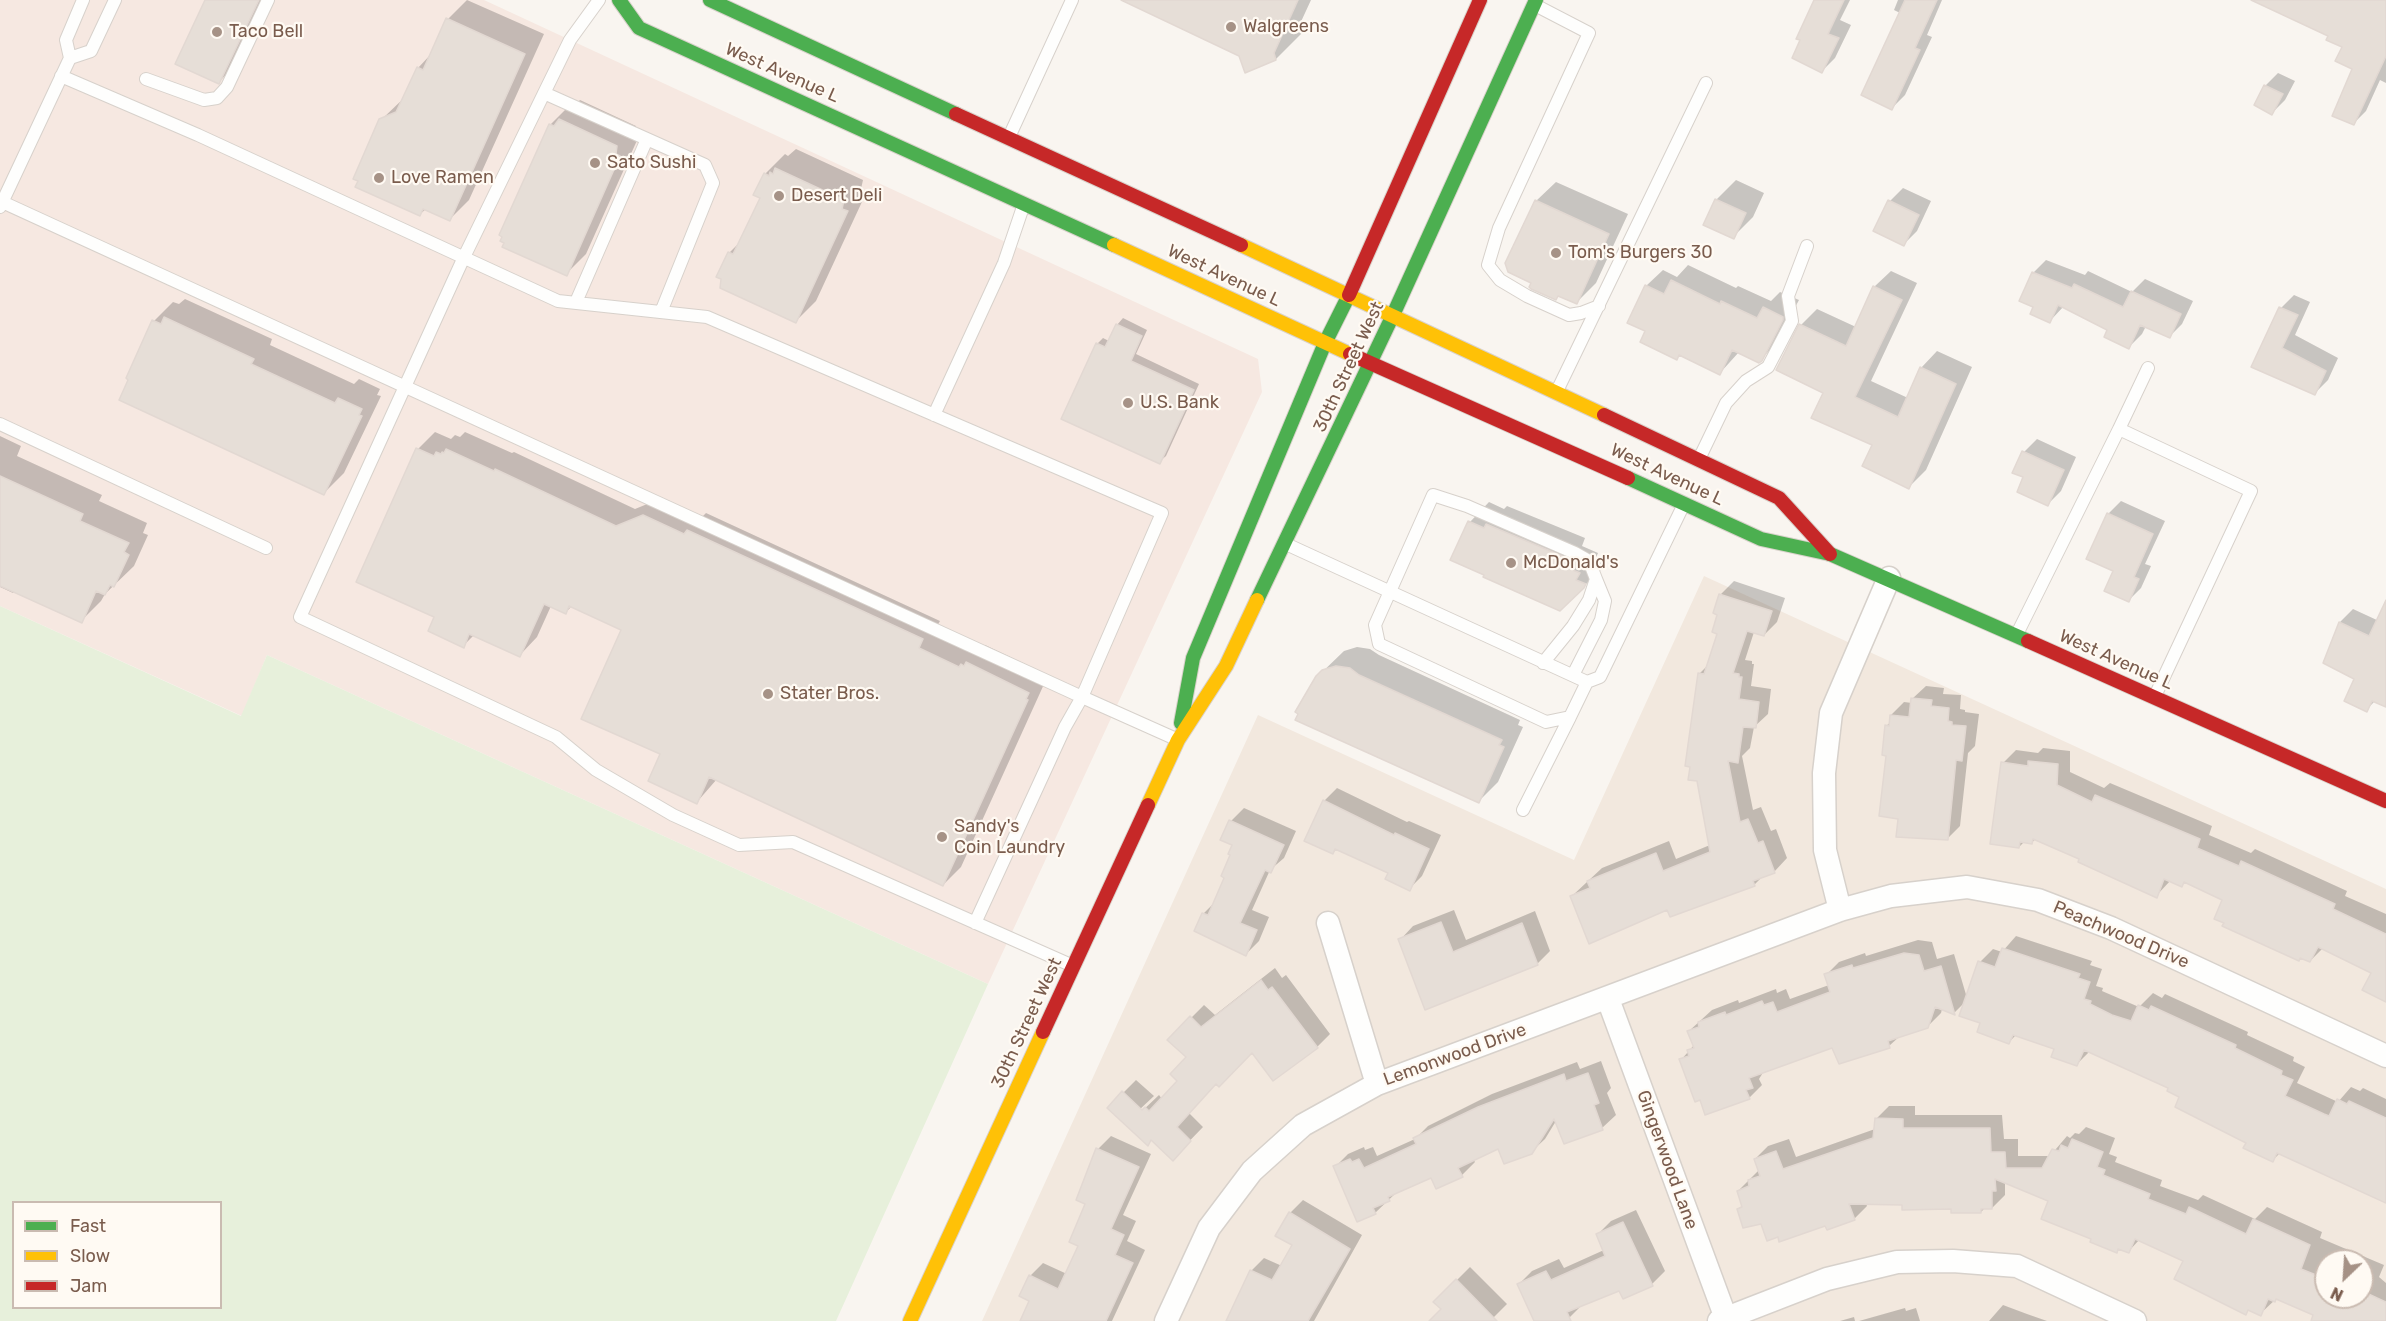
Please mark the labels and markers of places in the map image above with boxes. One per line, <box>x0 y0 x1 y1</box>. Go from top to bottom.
place label: Walgreens <box>1243 16 1329 38</box>
marker: Walgreens <box>1224 20 1238 34</box>
place label: Taco Bell <box>229 21 303 43</box>
marker: Taco Bell <box>210 25 224 39</box>
place label: Sato Sushi <box>607 152 696 174</box>
marker: Sato Sushi <box>588 156 602 170</box>
place label: Love Ramen <box>391 167 494 189</box>
marker: Love Ramen <box>372 171 386 185</box>
place label: Desert Deli <box>791 185 882 207</box>
marker: Desert Deli <box>772 189 786 203</box>
place label: Tom's Burgers 30 <box>1568 242 1713 264</box>
marker: Tom's Burgers 30 <box>1549 246 1563 260</box>
place label: U.S. Bank <box>1140 392 1219 414</box>
marker: U.S. Bank <box>1121 396 1135 410</box>
place label: McDonald's <box>1523 552 1619 574</box>
marker: McDonald's <box>1504 556 1518 570</box>
place label: Stater Bros. <box>780 683 879 705</box>
marker: Stater Bros. <box>761 687 775 701</box>
place label: Sandy's Coin Laundry <box>954 816 1065 858</box>
marker: Sandy's Coin Laundry <box>935 830 949 844</box>

